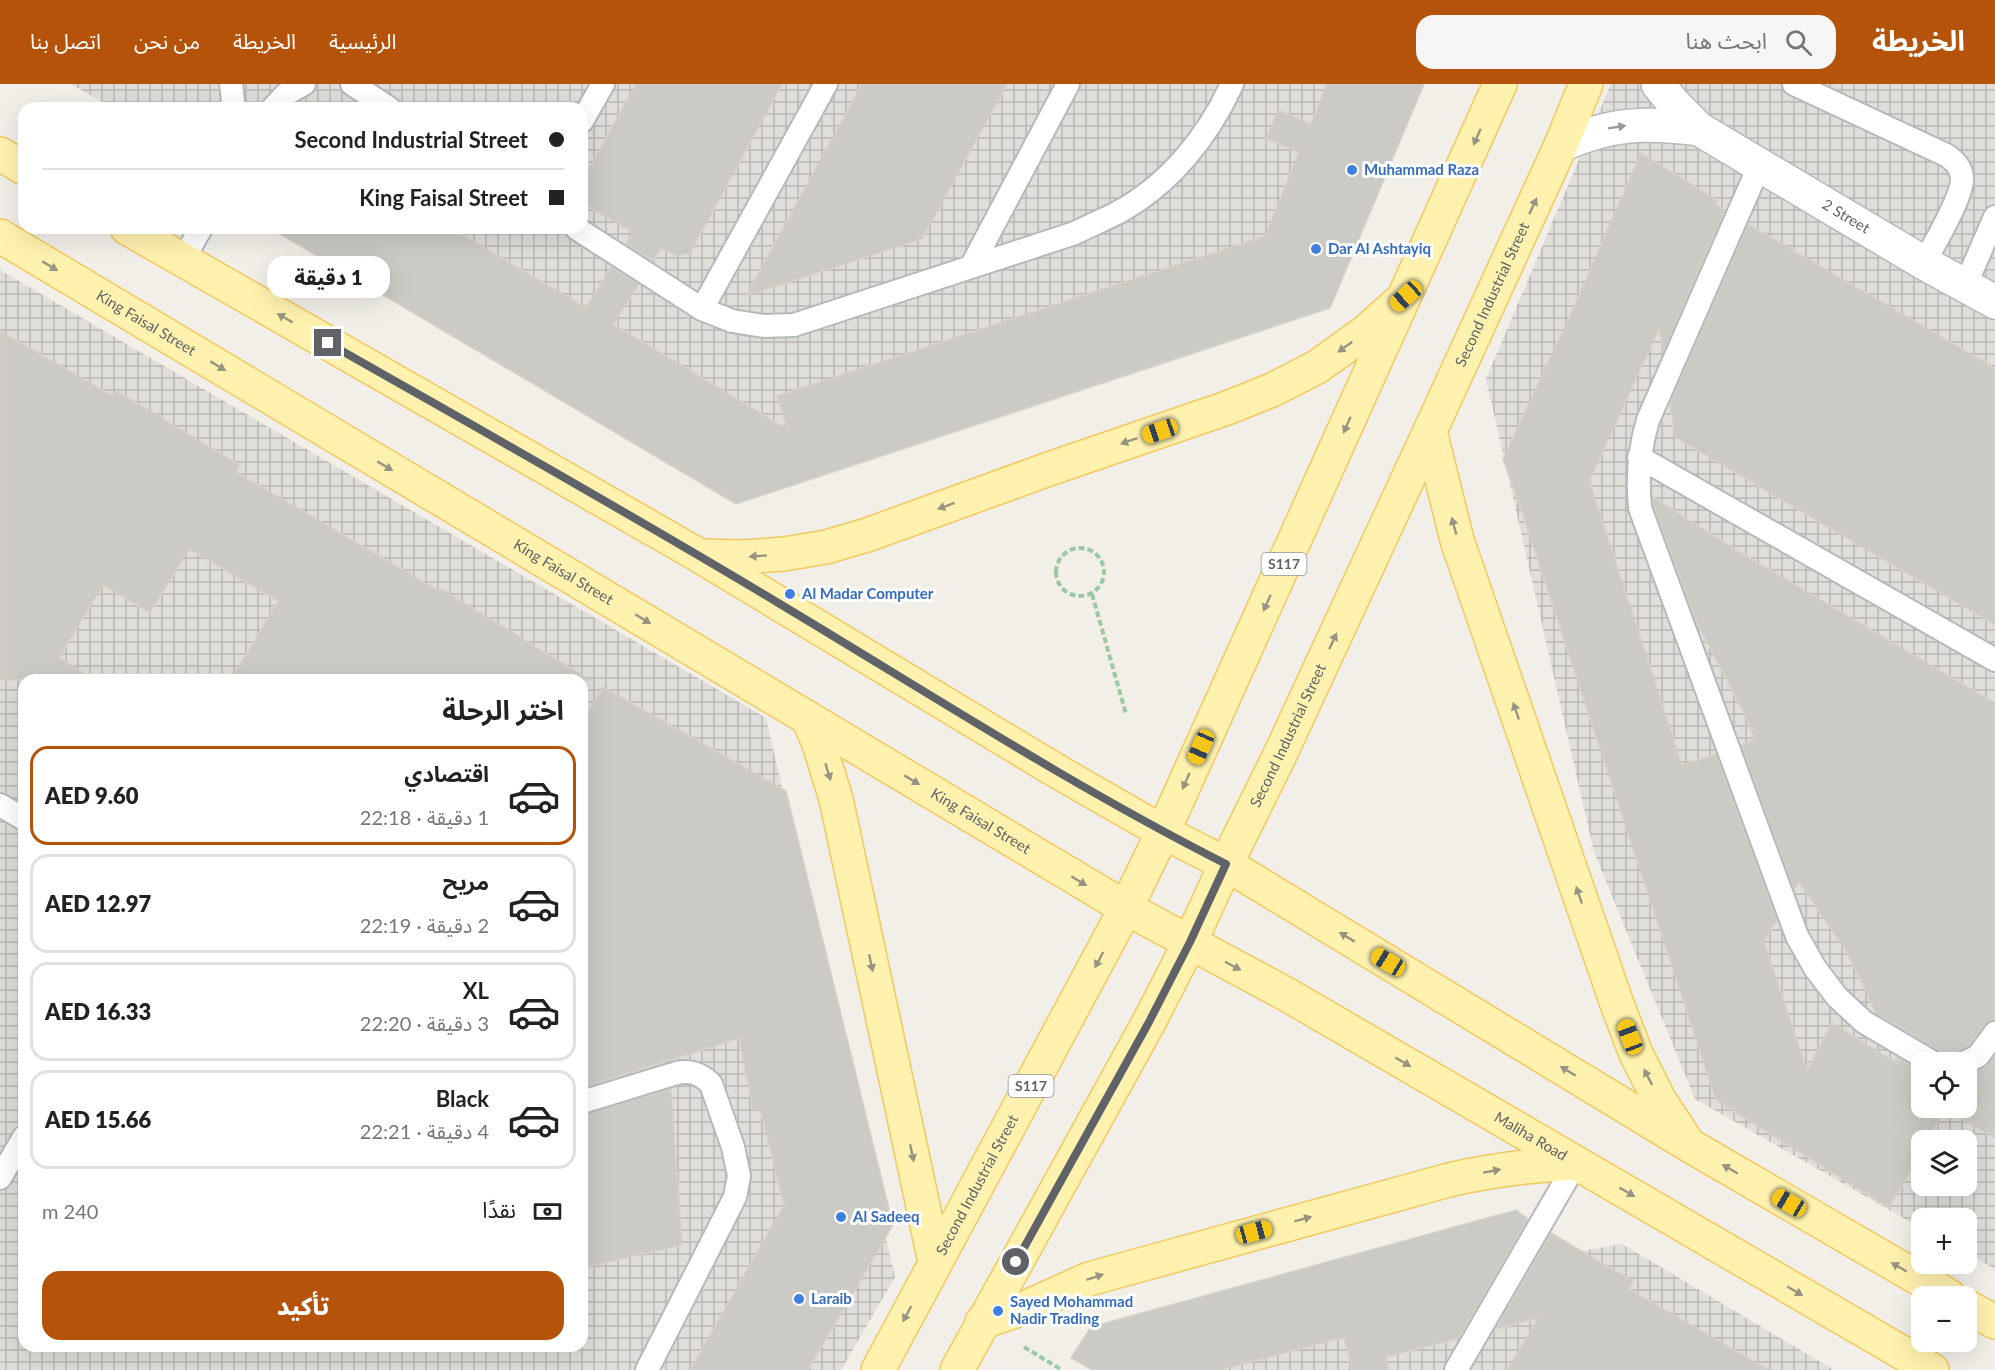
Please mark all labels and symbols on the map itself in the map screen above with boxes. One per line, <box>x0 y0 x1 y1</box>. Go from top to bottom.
one-way arrow <box>1607 122 1626 131</box>
one-way arrow <box>1472 129 1481 146</box>
place label: Muhammad Raza <box>1364 160 1479 178</box>
marker: Muhammad Raza <box>1345 163 1359 177</box>
street label: 2 Street <box>1819 195 1874 237</box>
one-way arrow <box>1529 197 1538 215</box>
street label: Second Industrial Street <box>1451 219 1533 369</box>
place label: Dar Al Ashtayiq <box>1328 239 1431 257</box>
marker: Dar Al Ashtayiq <box>1309 242 1323 256</box>
callout: 1 دقيقة <box>266 256 389 298</box>
one-way arrow <box>42 260 58 271</box>
car <box>1387 277 1425 315</box>
street label: King Faisal Street <box>93 286 200 359</box>
one-way arrow <box>276 313 293 323</box>
route end <box>314 329 341 356</box>
one-way arrow <box>1338 341 1354 353</box>
one-way arrow <box>210 360 226 371</box>
car <box>1140 417 1180 445</box>
one-way arrow <box>1343 417 1352 434</box>
one-way arrow <box>1120 437 1138 447</box>
one-way arrow <box>377 460 393 471</box>
one-way arrow <box>936 501 954 511</box>
one-way arrow <box>1448 517 1458 535</box>
street label: King Faisal Street <box>511 535 617 608</box>
one-way arrow <box>748 551 767 561</box>
road number: S117 <box>1262 553 1306 575</box>
place label: Al Madar Computer <box>801 584 934 602</box>
marker: Al Madar Computer <box>783 587 797 601</box>
one-way arrow <box>1261 594 1271 612</box>
one-way arrow <box>635 614 651 625</box>
one-way arrow <box>1328 632 1337 649</box>
street label: Second Industrial Street <box>1246 660 1329 810</box>
one-way arrow <box>1510 702 1520 720</box>
car <box>1185 727 1217 767</box>
one-way arrow <box>824 763 833 781</box>
one-way arrow <box>1181 772 1191 790</box>
one-way arrow <box>904 775 920 786</box>
street label: King Faisal Street <box>928 784 1035 857</box>
one-way arrow <box>1071 875 1087 886</box>
one-way arrow <box>1574 886 1584 904</box>
one-way arrow <box>1339 931 1355 942</box>
car <box>1368 945 1408 979</box>
one-way arrow <box>1094 952 1104 969</box>
one-way arrow <box>867 953 877 972</box>
one-way arrow <box>1225 961 1242 971</box>
car <box>1615 1017 1645 1057</box>
one-way arrow <box>1395 1057 1412 1067</box>
one-way arrow <box>1559 1066 1576 1077</box>
one-way arrow <box>1643 1069 1653 1086</box>
road number: S117 <box>1008 1075 1054 1097</box>
street label: Maliha Road <box>1491 1107 1571 1164</box>
street label: Second Industrial Street <box>931 1111 1022 1258</box>
one-way arrow <box>907 1144 917 1163</box>
one-way arrow <box>1721 1164 1738 1174</box>
one-way arrow <box>1482 1166 1501 1175</box>
car <box>1769 1186 1809 1220</box>
one-way arrow <box>1619 1187 1635 1198</box>
place label: Al Sadeeq <box>852 1207 920 1225</box>
marker: Al Sadeeq <box>834 1210 848 1224</box>
one-way arrow <box>1294 1214 1312 1223</box>
car <box>1234 1219 1274 1245</box>
route start <box>1002 1248 1029 1275</box>
one-way arrow <box>1891 1261 1907 1272</box>
one-way arrow <box>1086 1272 1104 1281</box>
one-way arrow <box>1787 1285 1803 1296</box>
place label: Laraib <box>811 1289 852 1307</box>
marker: Laraib <box>792 1292 806 1306</box>
place label: Sayed Mohammad Nadir Trading <box>1010 1292 1133 1327</box>
marker: Sayed Mohammad Nadir Trading <box>991 1304 1005 1318</box>
one-way arrow <box>902 1306 912 1323</box>

